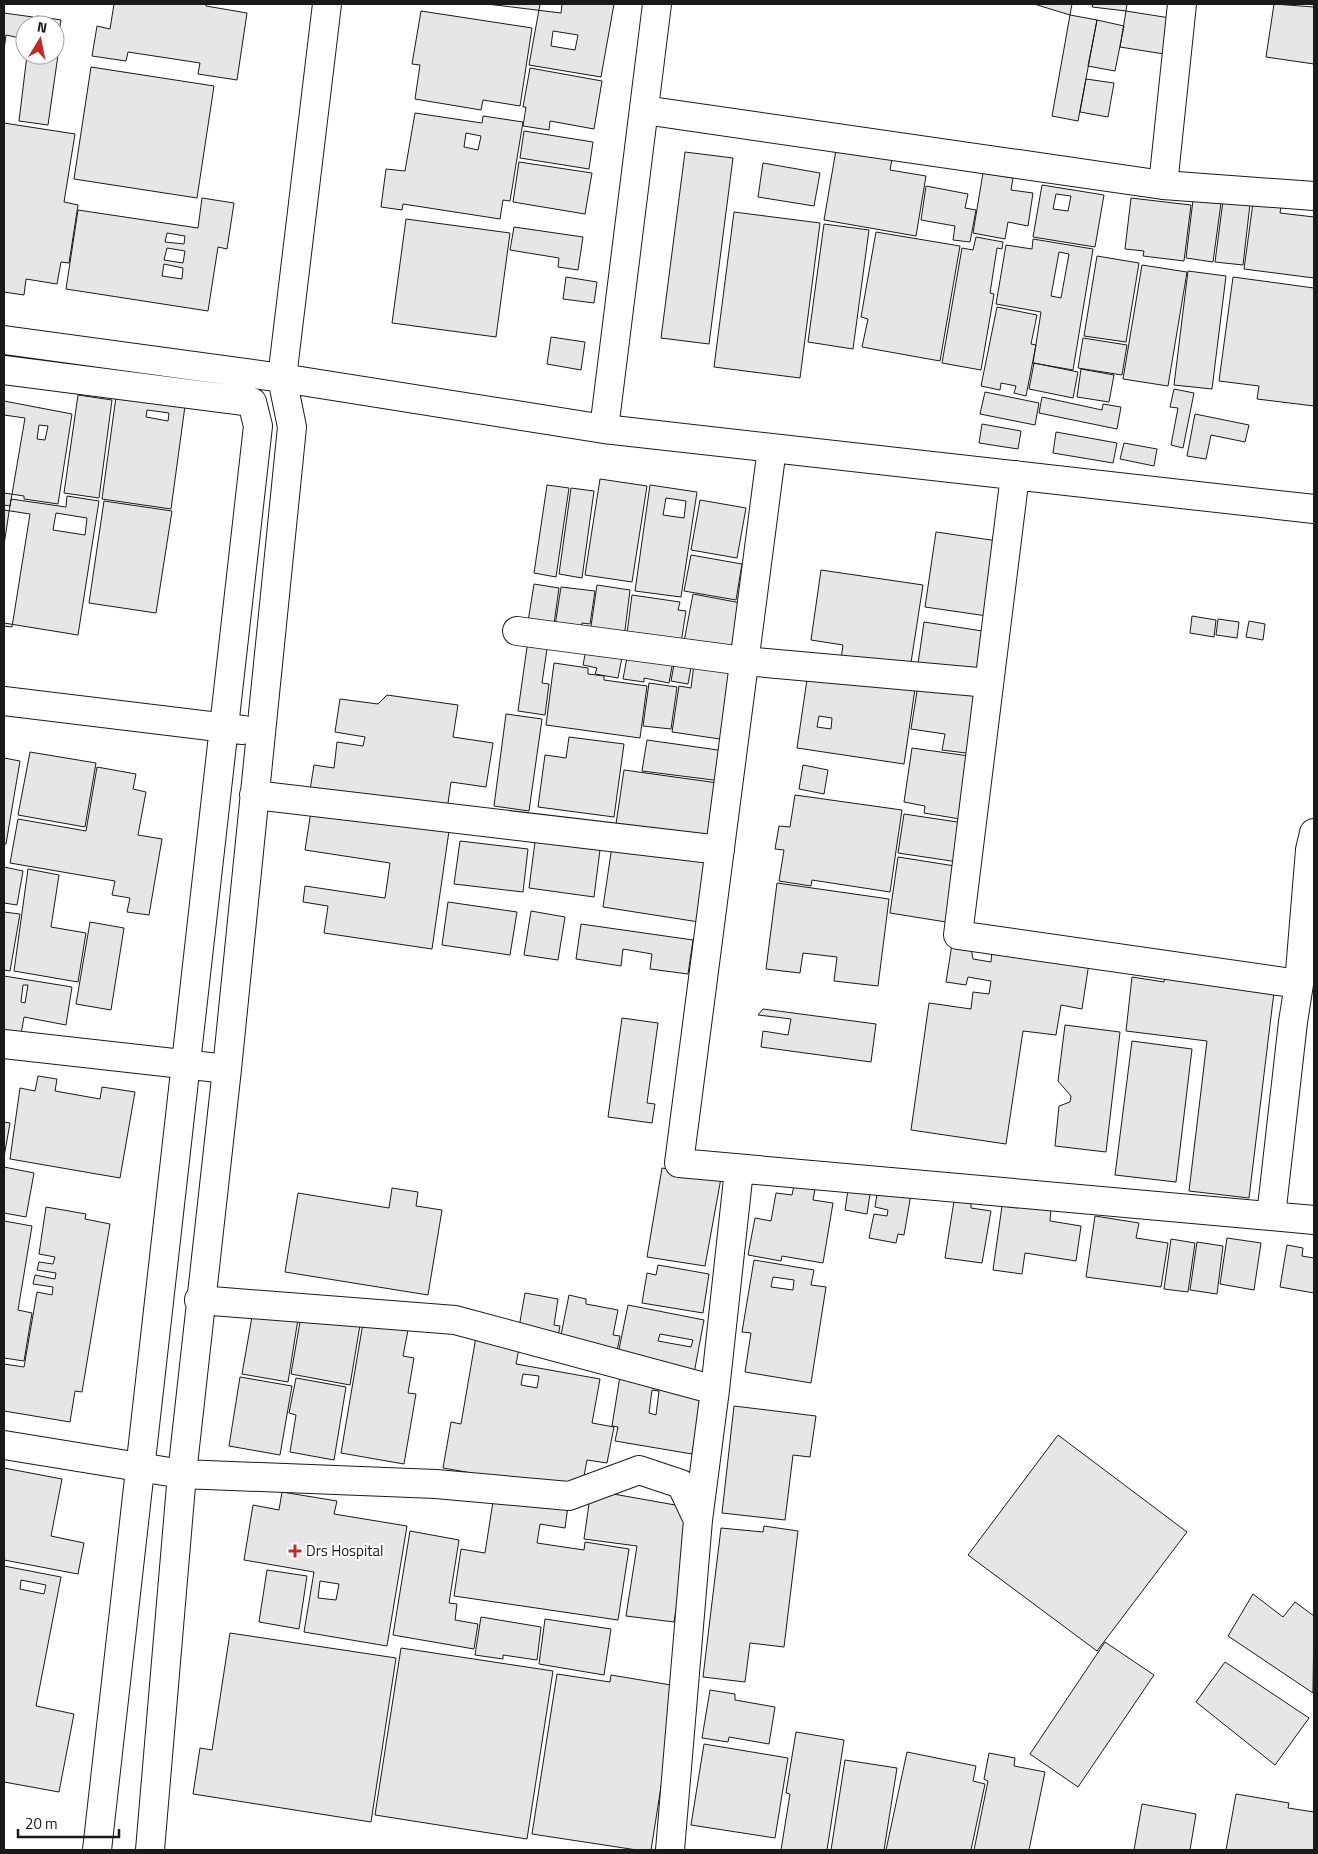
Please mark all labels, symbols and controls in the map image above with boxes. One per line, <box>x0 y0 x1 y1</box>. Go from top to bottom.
north arrow <box>15 15 65 65</box>
text: N <box>36 16 49 38</box>
place label: Drs Hospital <box>306 1539 384 1562</box>
marker: Drs Hospital <box>288 1544 302 1558</box>
scale bar <box>18 1806 119 1838</box>
text: 20 m <box>25 1812 58 1835</box>

